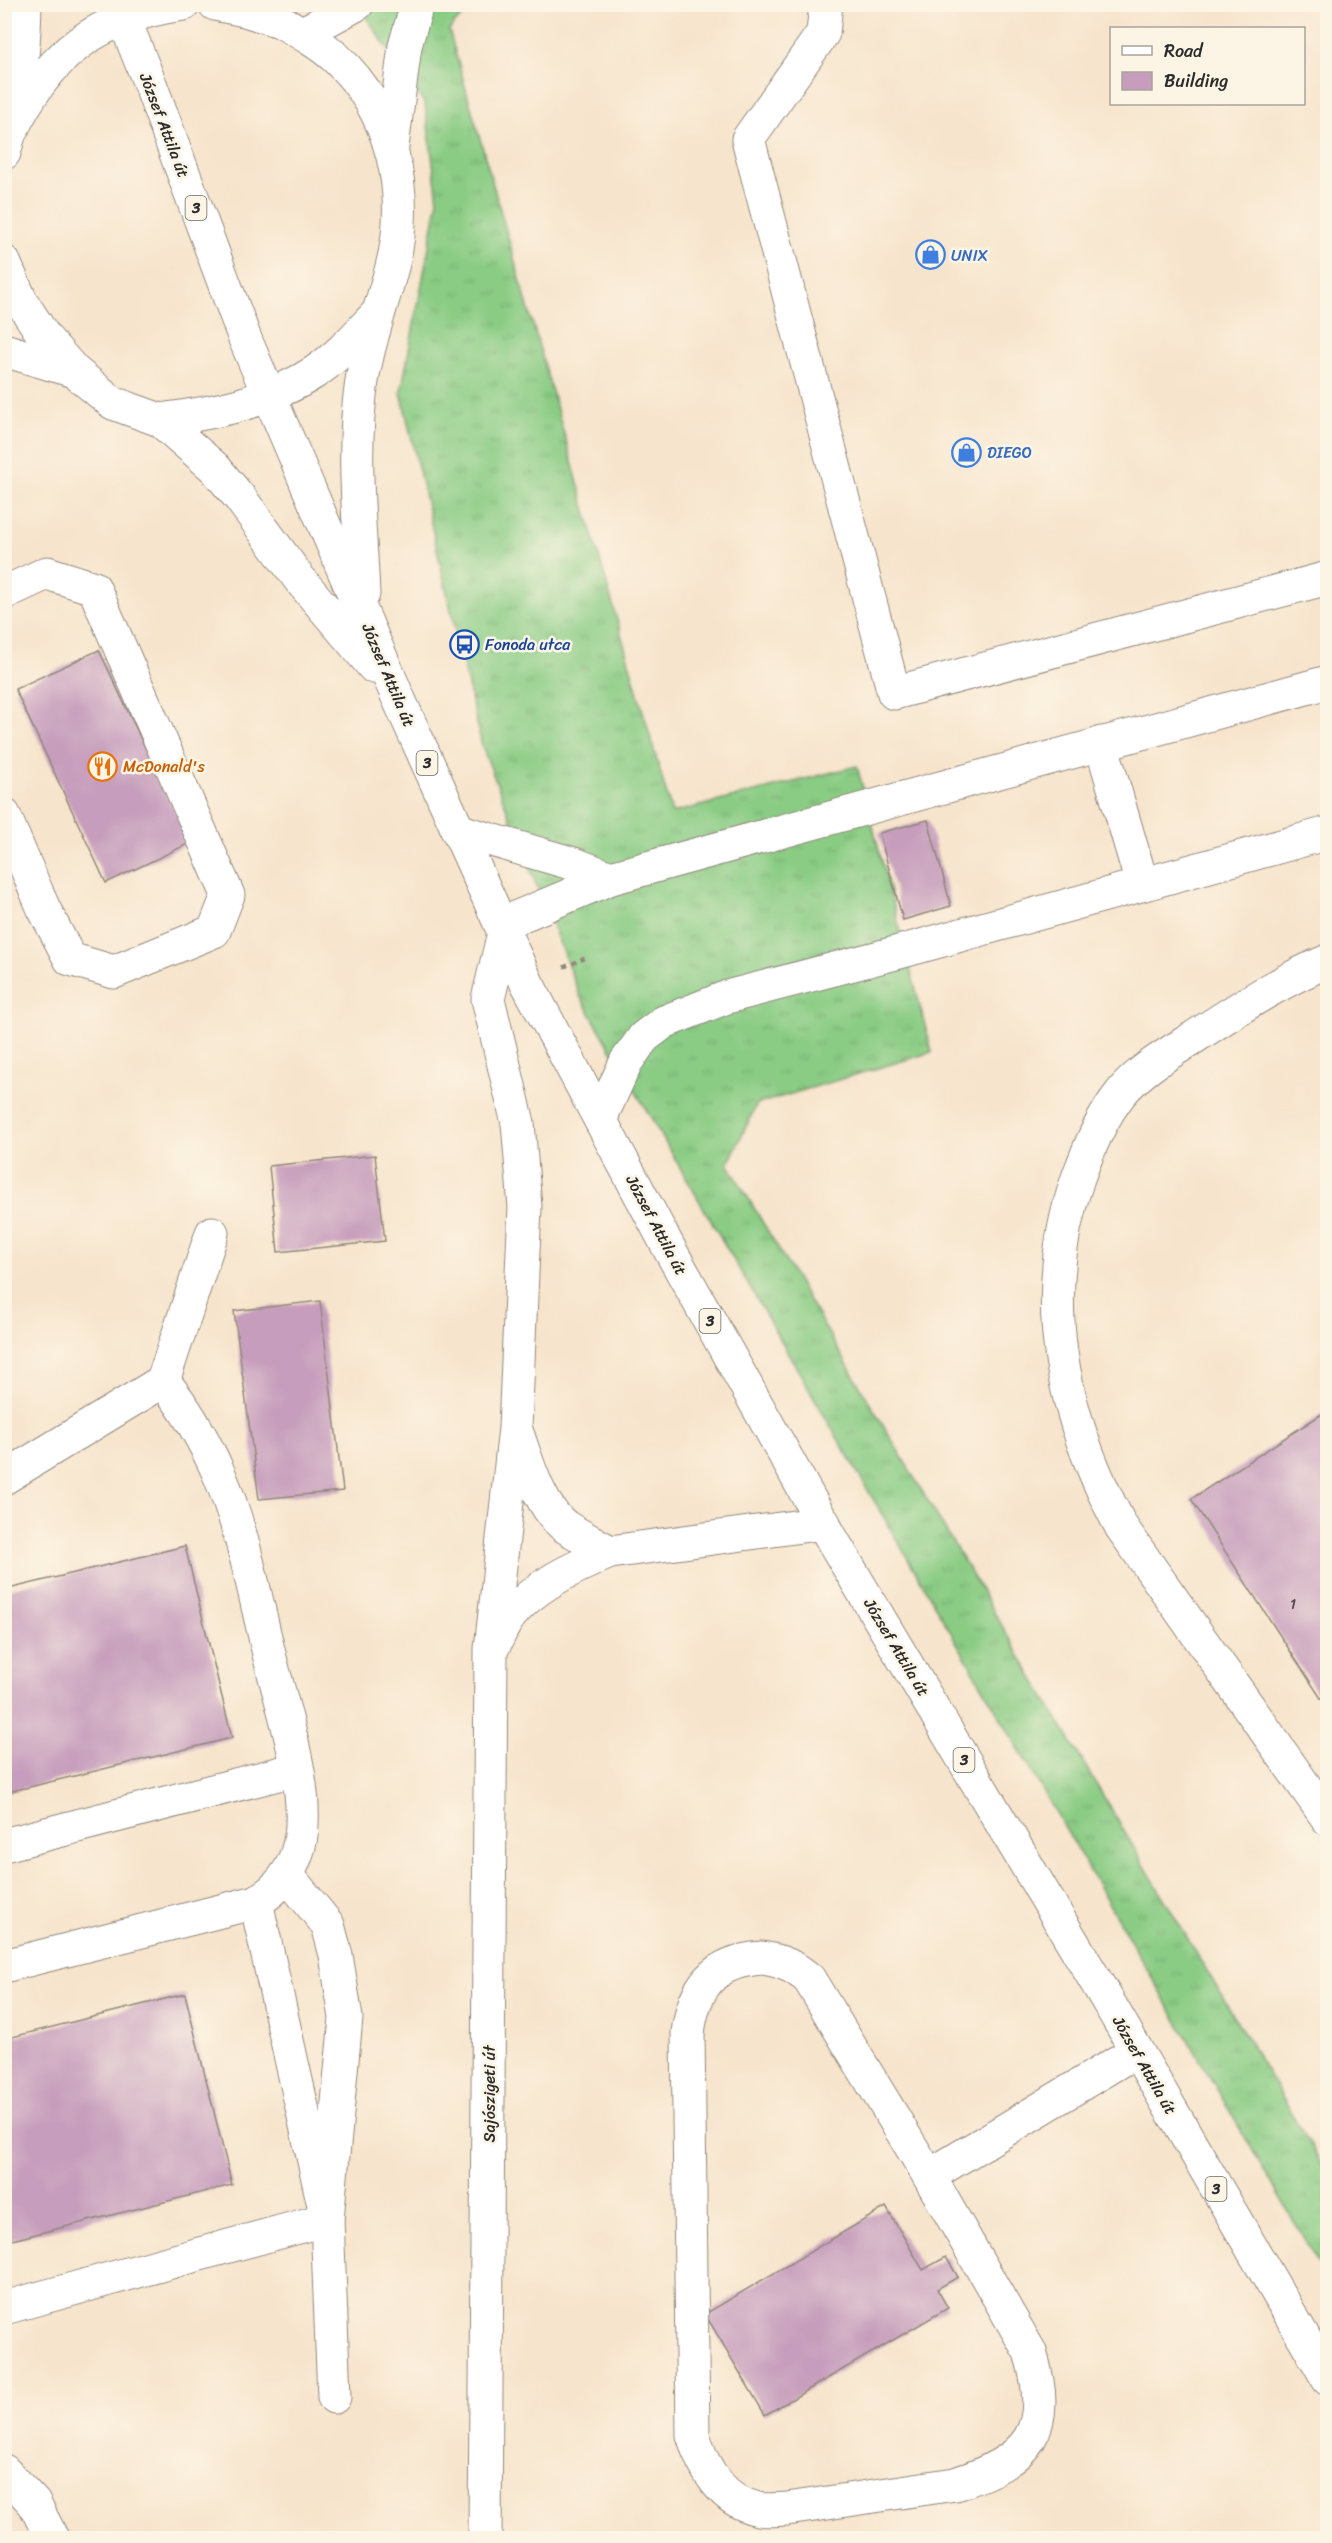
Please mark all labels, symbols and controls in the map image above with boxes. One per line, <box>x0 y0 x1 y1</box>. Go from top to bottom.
legend <box>1110 27 1305 105</box>
text: Road <box>1164 35 1204 67</box>
text: Building <box>1164 65 1228 97</box>
street label: József Attila út <box>131 68 198 182</box>
road number: 3 <box>186 196 206 220</box>
shop icon: UNIX <box>914 239 946 271</box>
place label: UNIX <box>951 241 989 270</box>
shop icon: DIEGO <box>950 436 982 468</box>
place label: DIEGO <box>987 438 1032 467</box>
street label: József Attila út <box>353 618 423 732</box>
bus stop icon: Fonoda utca <box>448 628 480 660</box>
place label: Fonoda utca <box>485 630 571 659</box>
restaurant icon: McDonald's <box>86 750 118 782</box>
road number: 3 <box>416 751 438 775</box>
place label: McDonald's <box>123 752 205 781</box>
street label: József Attila út <box>617 1169 695 1281</box>
road number: 3 <box>700 1309 720 1333</box>
street label: József Attila út <box>855 1592 937 1702</box>
house number: 1 <box>1290 1592 1296 1617</box>
road number: 3 <box>954 1748 974 1772</box>
street label: József Attila út <box>1104 2009 1185 2120</box>
street label: Sajószigeti út <box>475 2045 504 2143</box>
road number: 3 <box>1206 2177 1226 2201</box>

